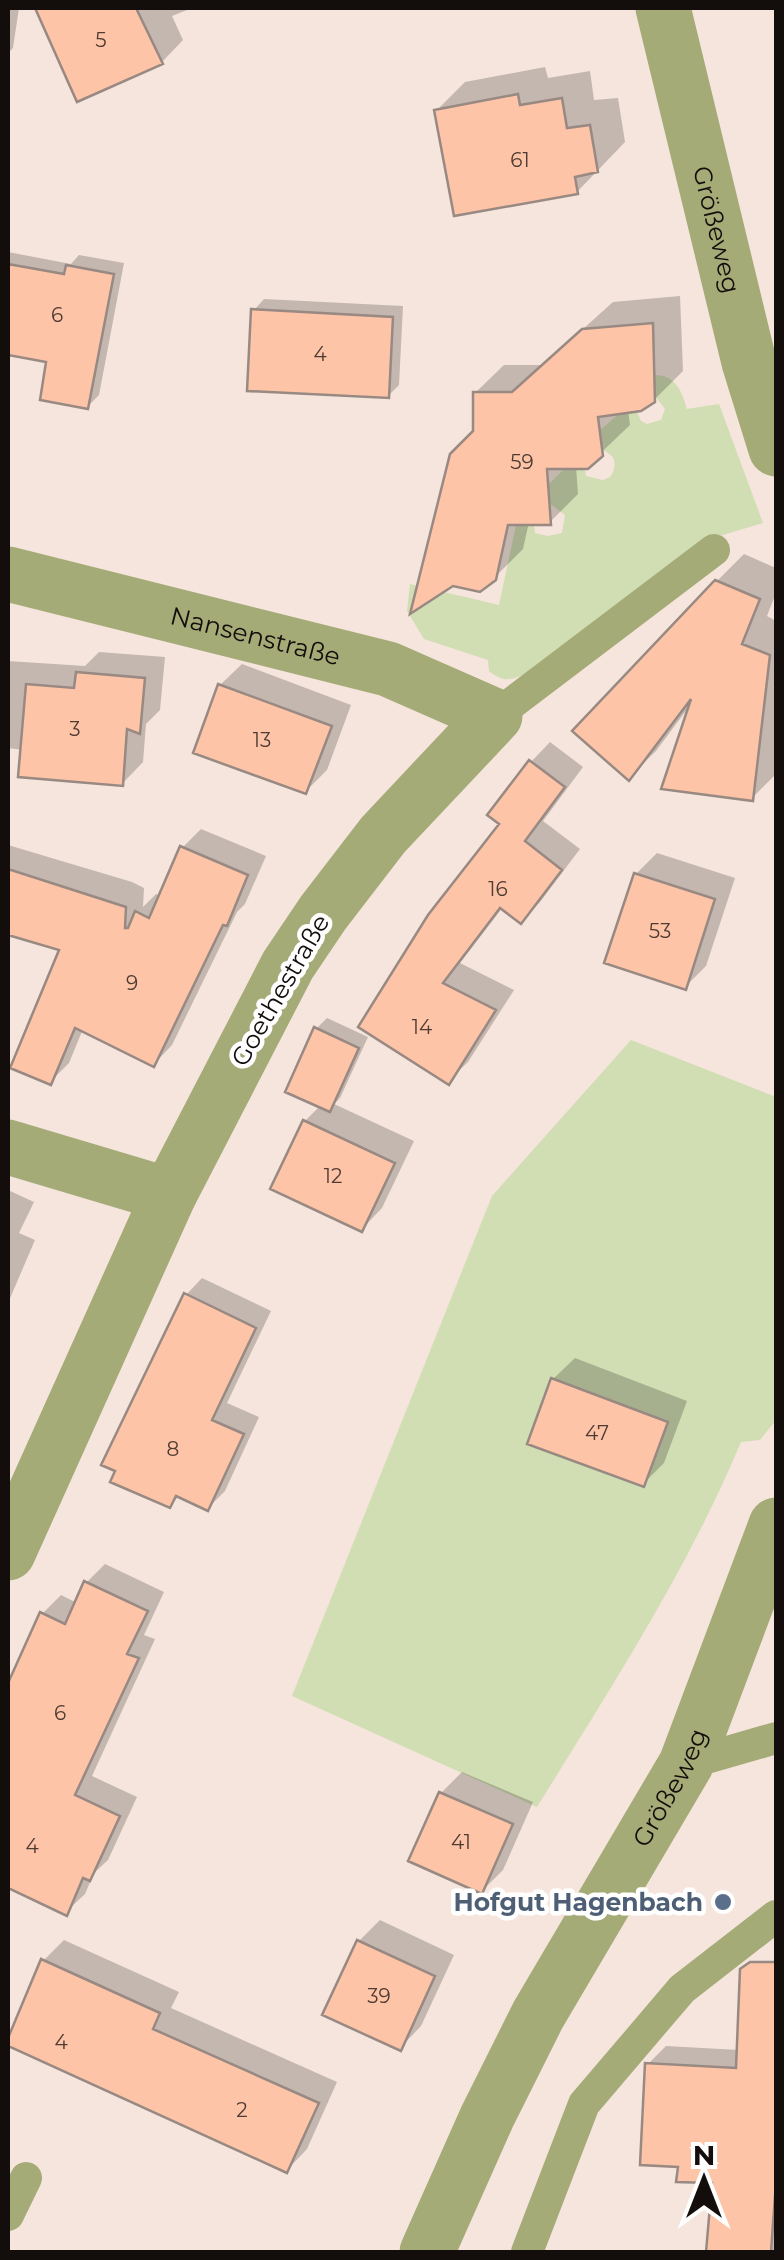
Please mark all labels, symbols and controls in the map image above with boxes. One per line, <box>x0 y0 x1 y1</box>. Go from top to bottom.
house number: 5 <box>95 28 107 52</box>
house number: 61 <box>510 148 530 172</box>
street label: Größeweg <box>687 163 747 296</box>
house number: 6 <box>51 303 63 327</box>
house number: 4 <box>313 342 327 366</box>
house number: 59 <box>510 450 534 474</box>
street label: Nansenstraße <box>167 600 344 672</box>
house number: 3 <box>69 717 81 741</box>
house number: 13 <box>253 728 271 752</box>
house number: 16 <box>488 877 508 901</box>
street label: Goethestraße <box>224 909 336 1071</box>
house number: 53 <box>649 919 671 943</box>
house number: 9 <box>126 971 138 995</box>
house number: 14 <box>412 1015 432 1039</box>
house number: 12 <box>324 1164 342 1188</box>
house number: 47 <box>585 1421 609 1445</box>
house number: 8 <box>167 1437 179 1461</box>
house number: 6 <box>54 1701 66 1725</box>
street label: Größeweg <box>626 1724 713 1852</box>
house number: 41 <box>451 1830 471 1854</box>
house number: 4 <box>25 1834 39 1858</box>
place label: Hofgut Hagenbach <box>454 1887 703 1917</box>
marker: Hofgut Hagenbach <box>712 1891 734 1913</box>
house number: 39 <box>367 1984 391 2008</box>
house number: 4 <box>54 2030 68 2054</box>
house number: 2 <box>236 2098 248 2122</box>
north arrow <box>654 2130 754 2230</box>
text: N <box>693 2138 715 2172</box>

